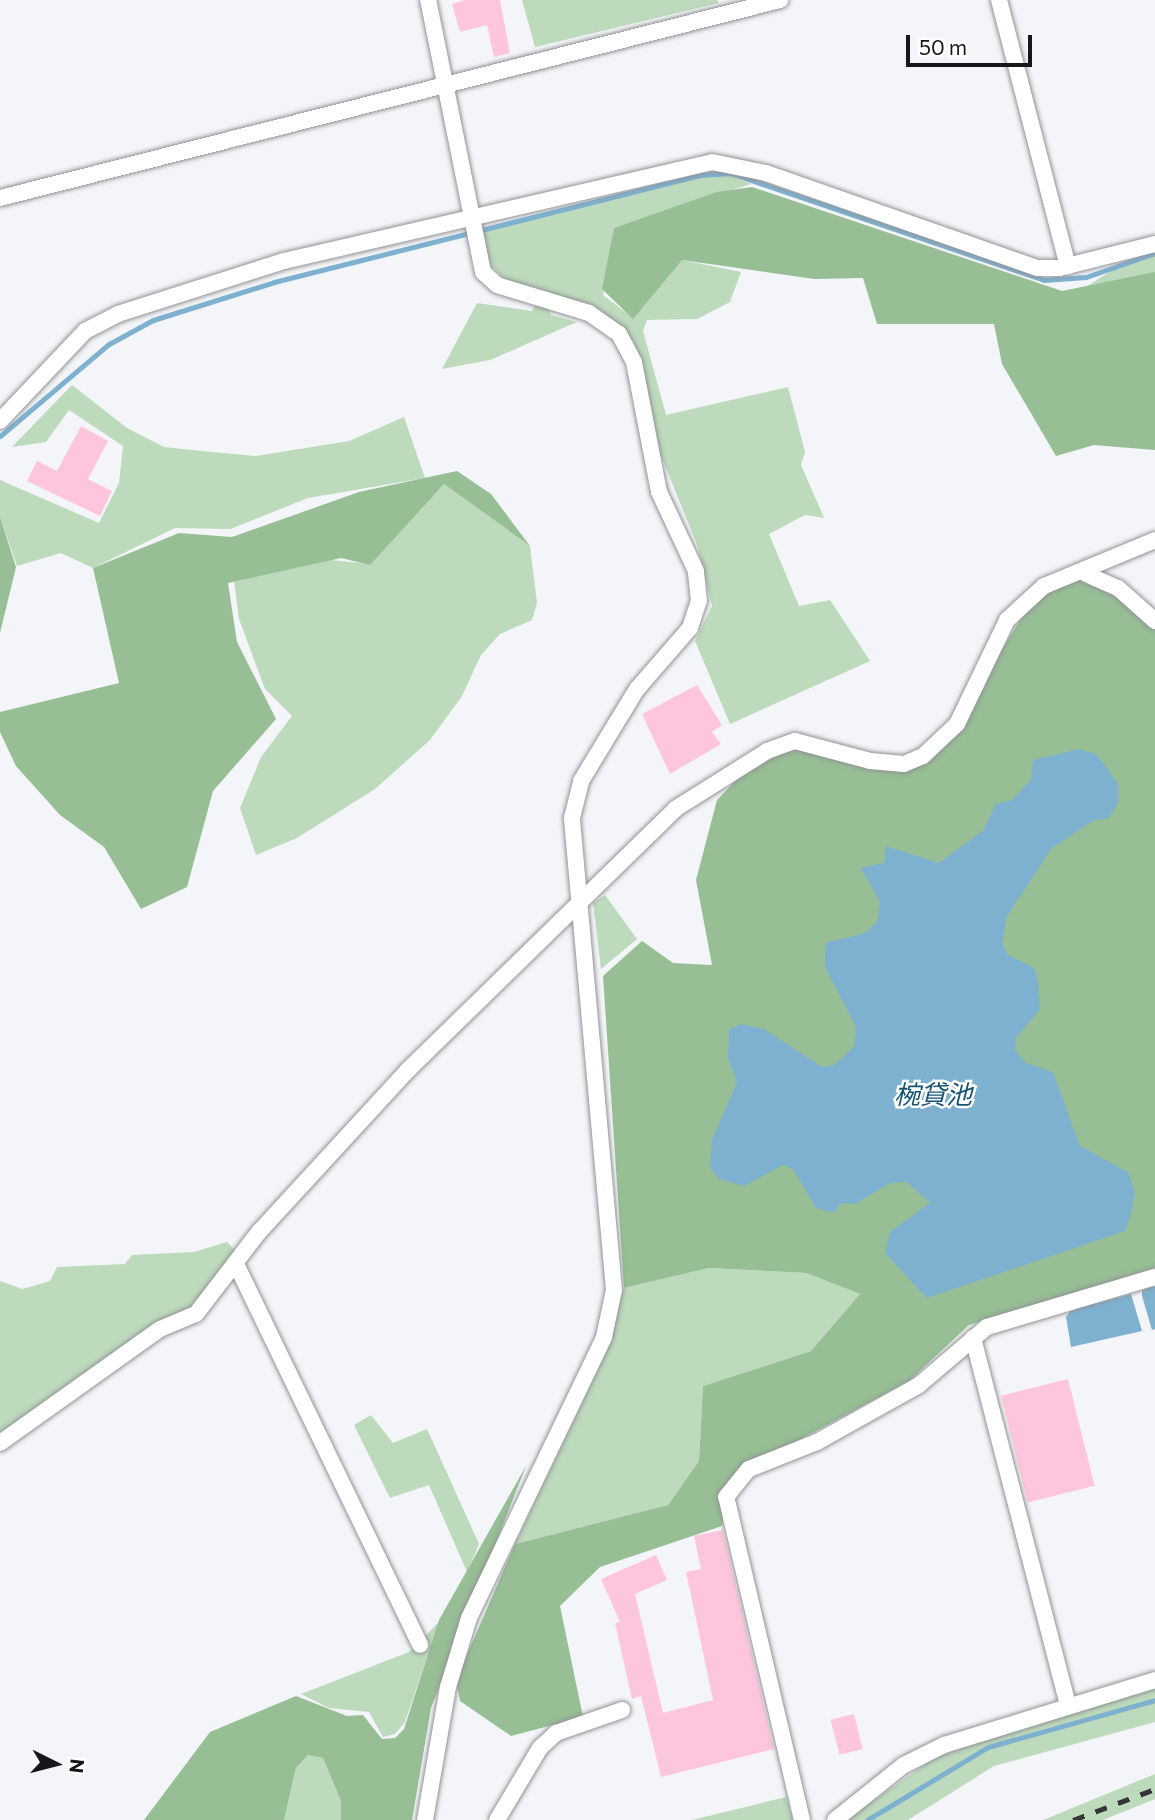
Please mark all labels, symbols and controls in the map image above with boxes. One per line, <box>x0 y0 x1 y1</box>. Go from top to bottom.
scale bar <box>910 21 1036 65</box>
text: 50 m <box>919 34 967 59</box>
water label: 椀貸池 <box>894 1078 972 1110</box>
north arrow <box>21 1729 91 1799</box>
text: N <box>65 1758 90 1775</box>

